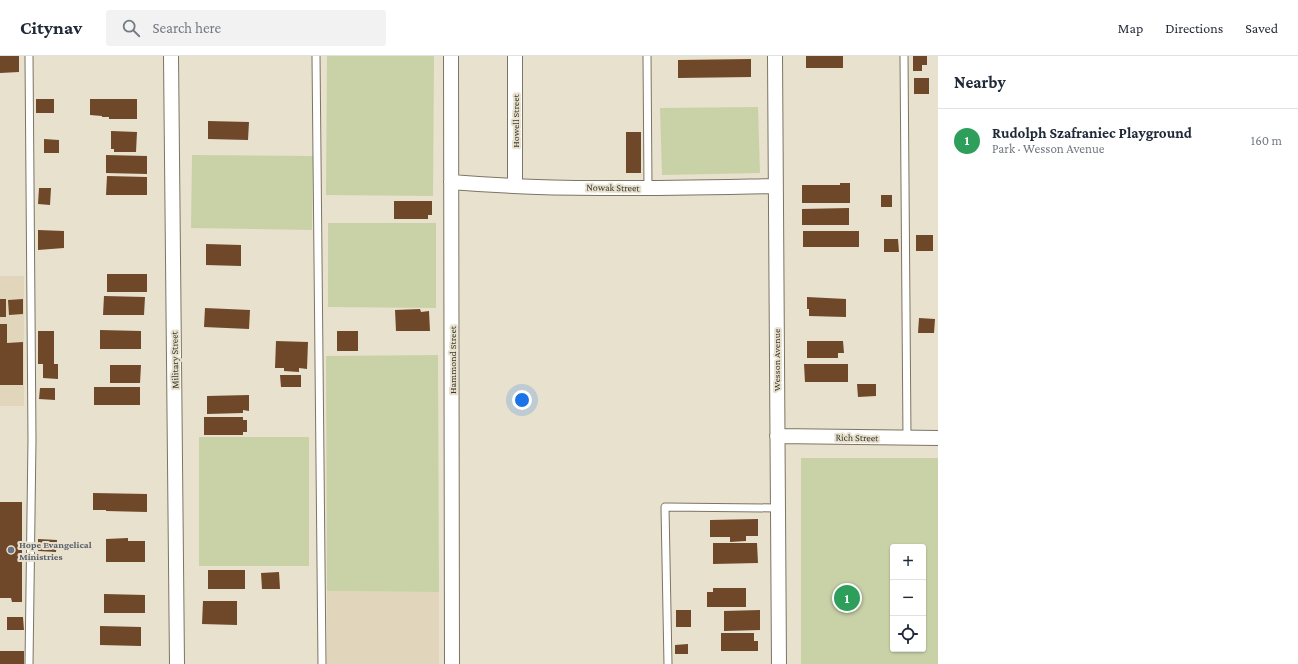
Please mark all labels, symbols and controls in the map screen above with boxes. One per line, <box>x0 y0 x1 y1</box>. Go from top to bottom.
search box <box>106 10 386 46</box>
text: Citynav <box>20 17 82 38</box>
icon: search <box>120 17 142 39</box>
text: Search here <box>152 20 221 36</box>
text: Map <box>1118 20 1143 36</box>
text: Directions <box>1165 20 1223 36</box>
text: Saved <box>1245 20 1278 36</box>
text: Nearby <box>954 73 1006 92</box>
street label: Howell Street <box>510 93 521 148</box>
text: Rudolph Szafraniec Playground <box>992 125 1192 141</box>
text: 1 <box>965 133 969 148</box>
text: 160 m <box>1251 133 1282 148</box>
text: Park · Wesson Avenue <box>992 141 1105 156</box>
street label: Nowak Street <box>586 182 640 193</box>
street label: Hammond Street <box>447 325 458 394</box>
street label: Wesson Avenue <box>771 328 782 391</box>
street label: Military Street <box>168 330 181 389</box>
your location <box>512 390 532 410</box>
street label: Rich Street <box>835 432 879 443</box>
place label: Hope Evangelical Ministries <box>19 539 92 562</box>
map controls <box>890 544 926 652</box>
button: + <box>890 544 926 580</box>
marker: Hope Evangelical Ministries <box>6 545 16 555</box>
button: − <box>890 580 926 616</box>
pin: 1 <box>834 583 860 613</box>
button: locate <box>890 616 926 652</box>

